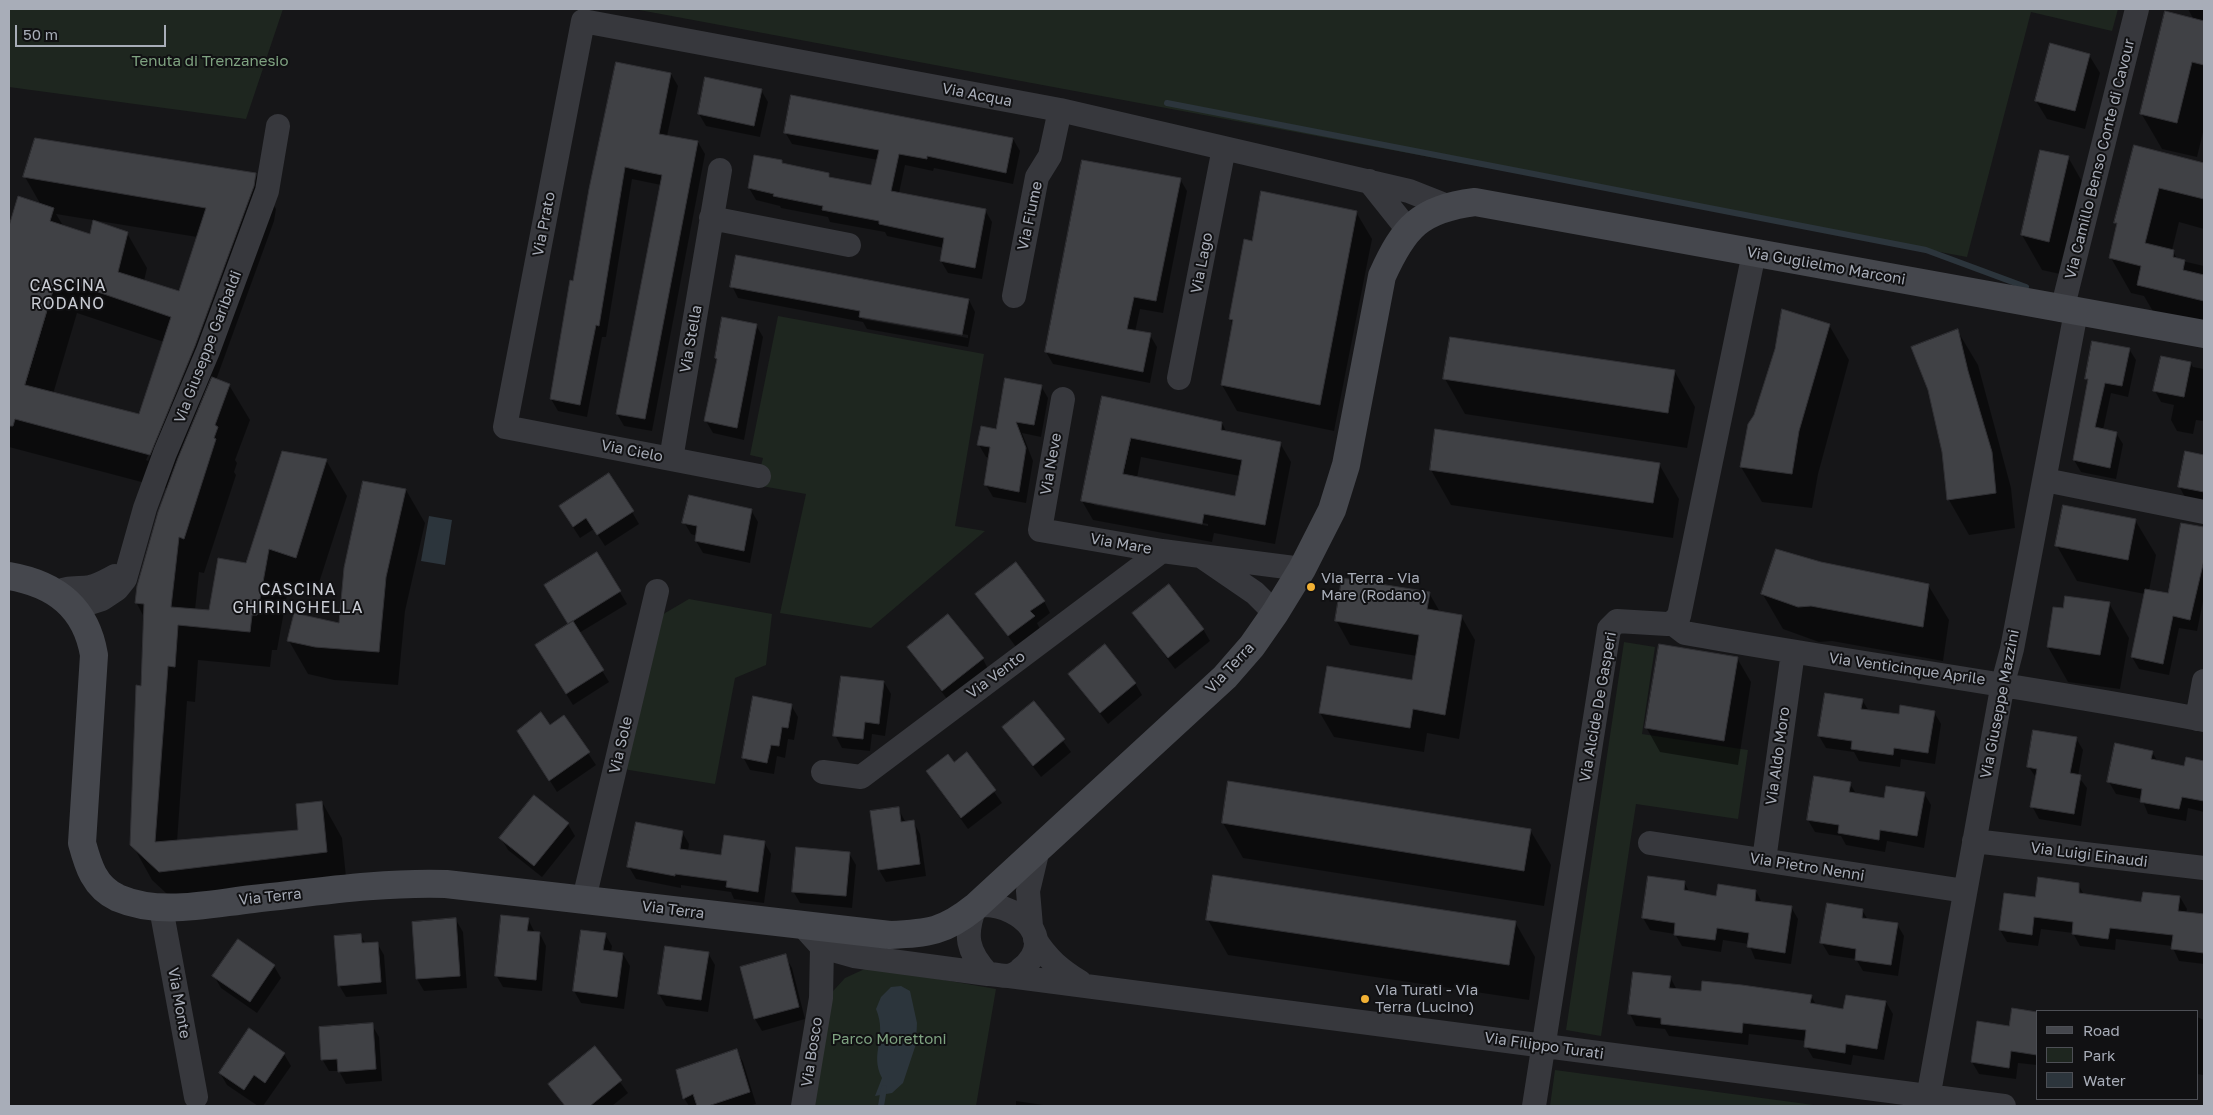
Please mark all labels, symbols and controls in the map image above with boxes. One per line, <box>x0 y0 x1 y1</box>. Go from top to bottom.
scale bar <box>18 15 169 47</box>
text: 50 m <box>23 25 58 43</box>
street label: Via Camillo Benso Conte di Cavour <box>2061 37 2139 281</box>
park label: Tenuta di Trenzanesio <box>132 52 288 70</box>
street label: Via Acqua <box>940 79 1014 111</box>
street label: Via Fiume <box>1014 180 1046 252</box>
street label: Via Prato <box>529 190 559 258</box>
street label: Via Lago <box>1187 231 1217 295</box>
street label: Via Guglielmo Marconi <box>1745 243 1907 289</box>
street label: Via Giuseppe Garibaldi <box>171 268 245 426</box>
district label: CASCINA RODANO <box>29 276 107 314</box>
street label: Via Stella <box>676 304 706 374</box>
street label: Via Neve <box>1037 431 1065 497</box>
street label: Via Cielo <box>599 436 665 466</box>
street label: Via Mare <box>1089 530 1153 558</box>
place label: Via Terra - Via Mare (Rodano) <box>1321 569 1427 604</box>
district label: CASCINA GHIRINGHELLA <box>231 580 365 618</box>
marker: Via Terra - Via Mare (Rodano) <box>1305 581 1317 593</box>
street label: Via Giuseppe Mazzini <box>1977 628 2023 780</box>
street label: Via Alcide De Gasperi <box>1576 630 1620 784</box>
street label: Via Terra <box>1202 639 1258 697</box>
street label: Via Vento <box>963 647 1029 703</box>
street label: Via Venticinque Aprile <box>1828 649 1986 689</box>
street label: Via Aldo Moro <box>1762 706 1794 806</box>
street label: Via Sole <box>606 715 636 775</box>
street label: Via Luigi Einaudi <box>2029 839 2149 871</box>
street label: Via Pietro Nenni <box>1748 849 1866 885</box>
street label: Via Terra <box>238 885 302 909</box>
street label: Via Terra <box>641 897 705 923</box>
street label: Via Monte <box>164 966 194 1040</box>
place label: Via Turati - Via Terra (Lucino) <box>1375 981 1478 1016</box>
marker: Via Turati - Via Terra (Lucino) <box>1359 993 1371 1005</box>
legend <box>2036 1010 2198 1100</box>
street label: Via Bosco <box>798 1016 826 1088</box>
text: Road <box>2083 1021 2120 1039</box>
street label: Via Filippo Turati <box>1483 1029 1605 1063</box>
park label: Parco Morettoni <box>831 1030 947 1048</box>
text: Park <box>2083 1046 2115 1064</box>
text: Water <box>2083 1071 2126 1089</box>

